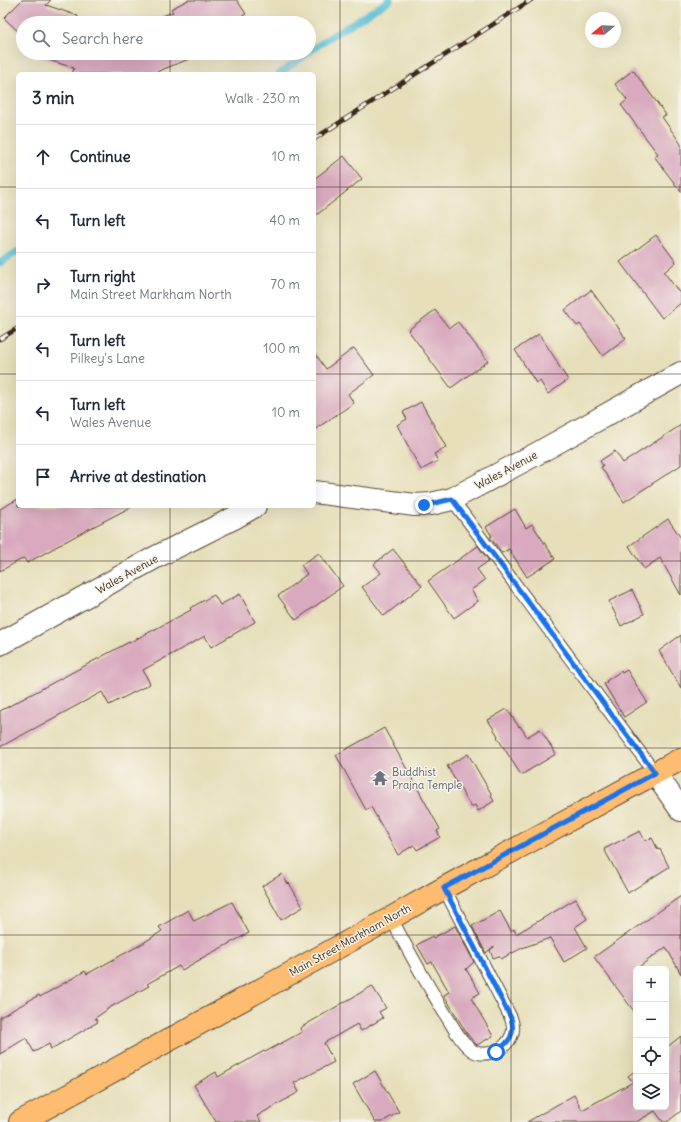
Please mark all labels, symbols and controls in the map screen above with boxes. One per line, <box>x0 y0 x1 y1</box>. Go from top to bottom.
north arrow <box>585 12 621 48</box>
search box <box>16 16 316 60</box>
icon: search <box>30 27 52 49</box>
text: Search here <box>62 29 143 48</box>
text: 3 min <box>32 87 74 109</box>
text: Walk · 230 m <box>225 90 300 107</box>
icon: ahead <box>32 146 54 168</box>
text: Continue <box>70 147 131 166</box>
text: 10 m <box>272 148 300 165</box>
icon: left <box>32 210 54 232</box>
text: Turn left <box>70 211 125 230</box>
text: 40 m <box>269 212 300 229</box>
text: Turn right <box>70 267 135 286</box>
icon: right <box>32 274 54 296</box>
text: 70 m <box>271 276 300 293</box>
text: Main Street Markham North <box>70 286 232 303</box>
text: Turn left <box>70 331 125 350</box>
icon: left <box>32 338 54 360</box>
text: 100 m <box>263 340 300 357</box>
text: Pilkey's Lane <box>70 350 145 367</box>
text: Turn left <box>70 395 125 414</box>
icon: left <box>32 402 54 424</box>
text: 10 m <box>272 404 300 421</box>
text: Wales Avenue <box>70 414 151 431</box>
street label: Wales Avenue <box>472 448 540 492</box>
icon: arrive <box>32 466 54 488</box>
text: Arrive at destination <box>70 467 206 486</box>
route end <box>415 496 433 514</box>
street label: Wales Avenue <box>94 551 161 597</box>
place label: Buddhist Prajna Temple <box>392 765 462 792</box>
temple icon: Buddhist Prajna Temple <box>371 769 389 787</box>
street label: Main Street Markham North <box>287 901 413 979</box>
map controls <box>633 966 669 1110</box>
button: + <box>633 966 669 1002</box>
button: − <box>633 1002 669 1038</box>
button: locate <box>633 1038 669 1074</box>
route start <box>487 1043 505 1061</box>
button: layers <box>633 1074 669 1110</box>

